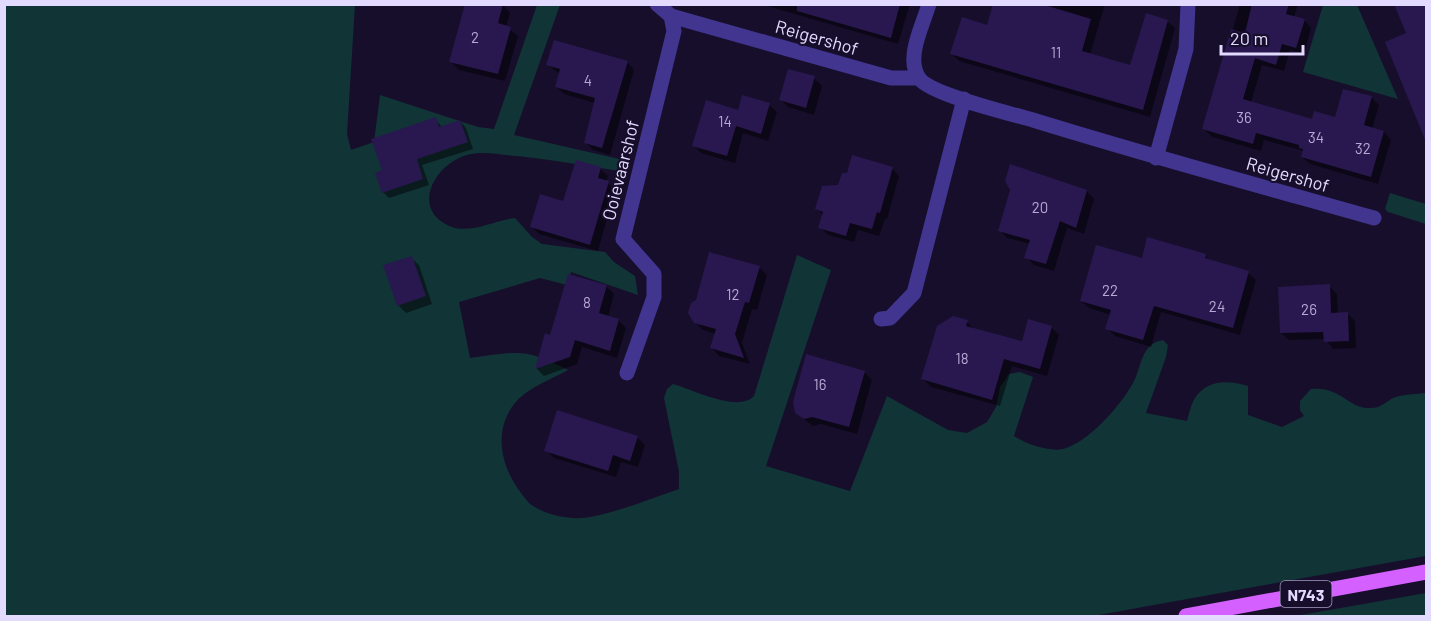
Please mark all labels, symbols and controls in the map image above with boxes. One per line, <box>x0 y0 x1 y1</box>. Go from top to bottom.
street label: Reigershof <box>773 15 861 59</box>
scale bar <box>1221 18 1304 56</box>
text: 20 m <box>1230 27 1268 49</box>
house number: 2 <box>471 28 479 46</box>
house number: 11 <box>1051 43 1061 61</box>
house number: 4 <box>584 71 592 89</box>
house number: 36 <box>1236 108 1252 126</box>
house number: 14 <box>718 112 732 130</box>
street label: Ooievaarshof <box>597 118 643 222</box>
house number: 34 <box>1308 128 1324 146</box>
house number: 32 <box>1355 139 1371 157</box>
street label: Reigershof <box>1244 152 1332 196</box>
house number: 20 <box>1032 198 1048 216</box>
house number: 22 <box>1102 281 1118 299</box>
house number: 12 <box>726 285 740 303</box>
house number: 8 <box>583 293 591 311</box>
house number: 24 <box>1209 297 1225 315</box>
house number: 26 <box>1301 300 1317 318</box>
house number: 18 <box>955 349 969 367</box>
house number: 16 <box>814 375 826 393</box>
road number: N743 <box>1280 581 1332 607</box>

